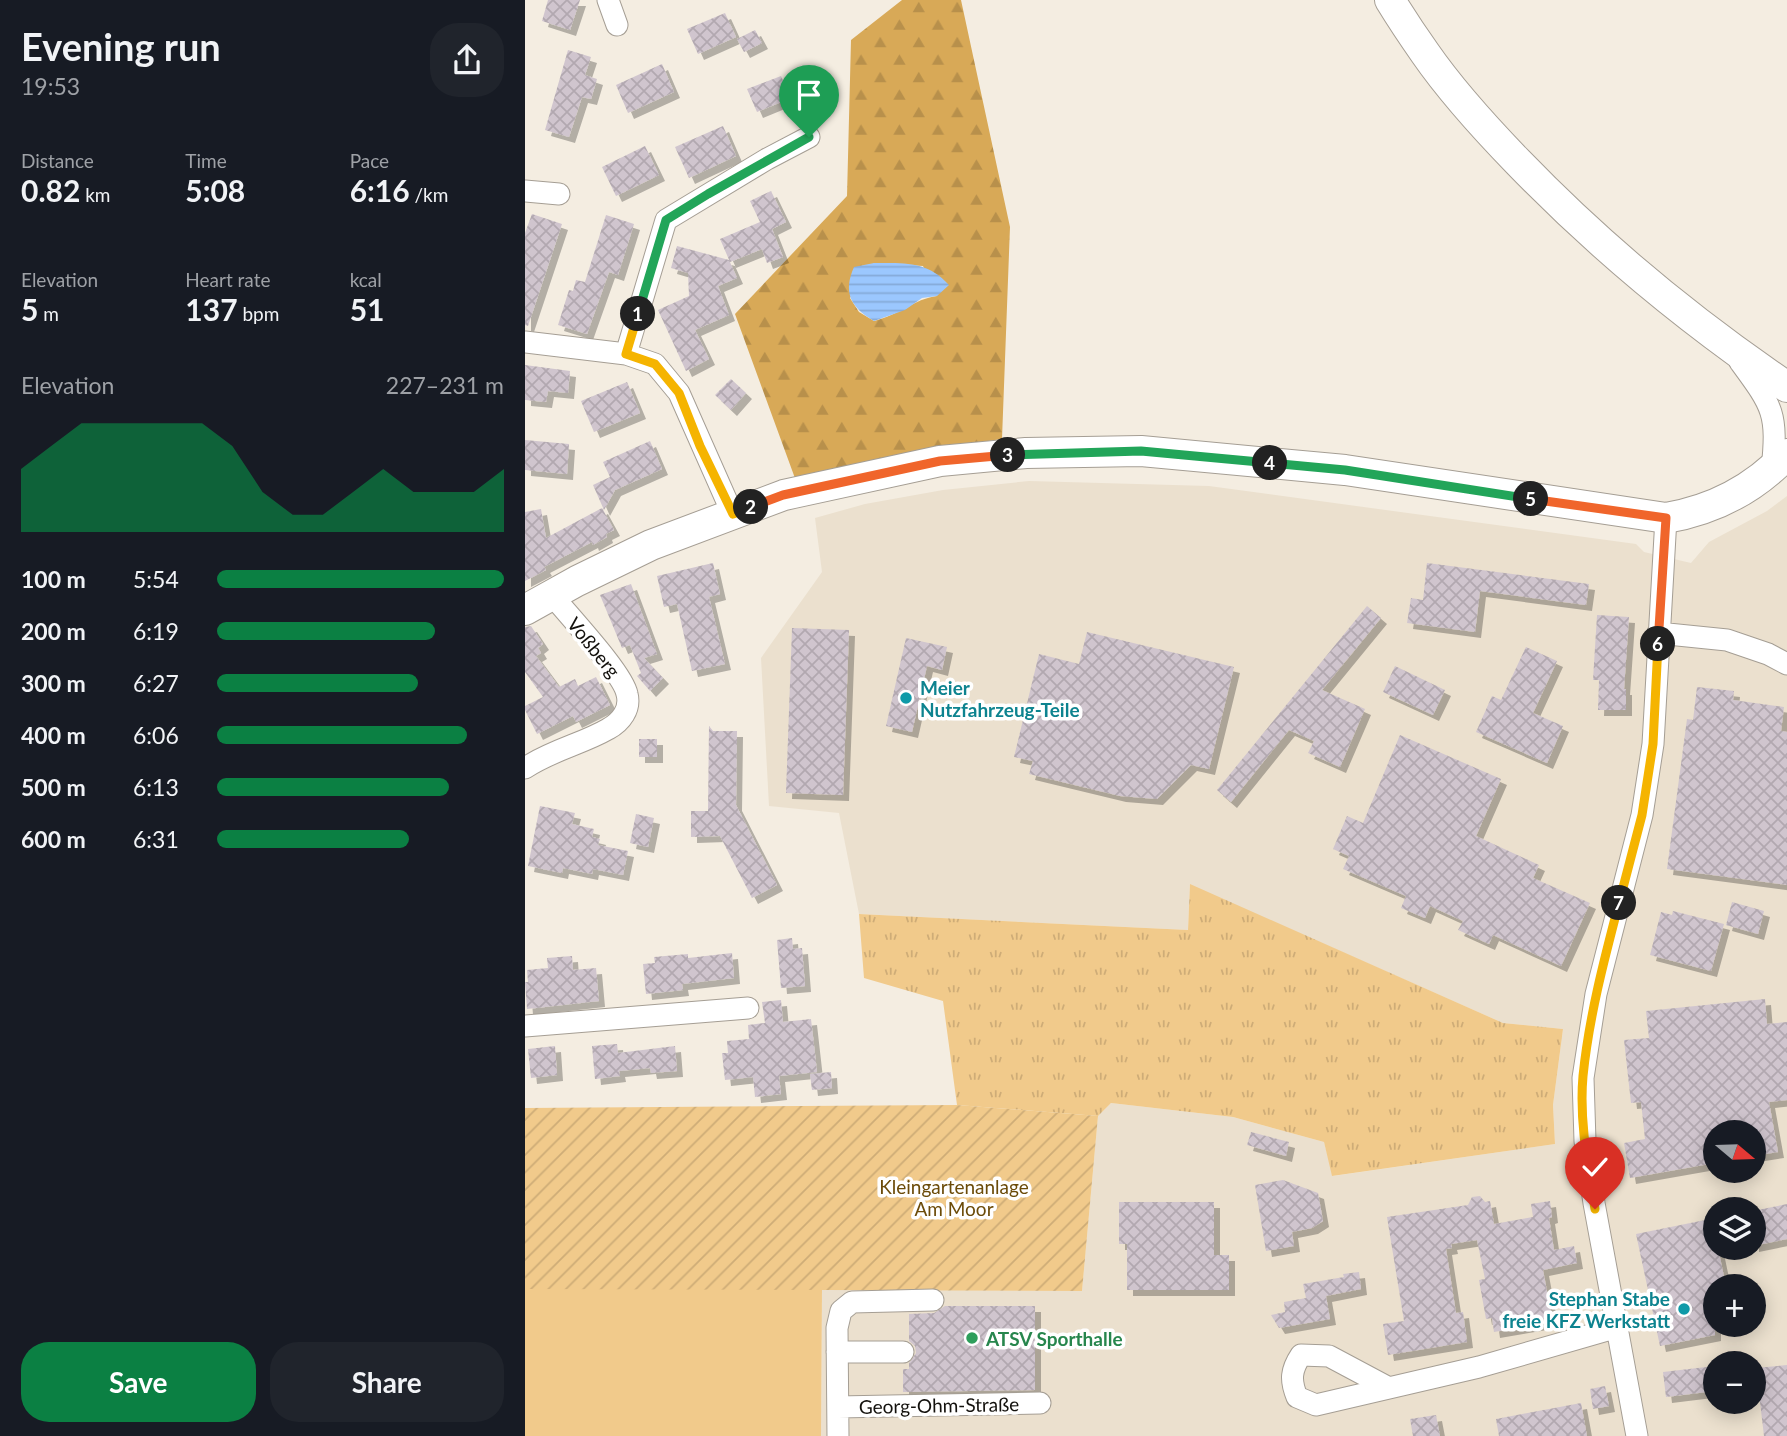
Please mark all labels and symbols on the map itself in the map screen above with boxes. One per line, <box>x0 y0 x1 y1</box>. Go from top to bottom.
pin <box>779 65 839 137</box>
pin: 1 <box>621 296 655 332</box>
pin: 3 <box>991 438 1025 472</box>
pin: 4 <box>1253 446 1287 480</box>
pin: 5 <box>1513 482 1549 516</box>
pin: 2 <box>733 490 769 524</box>
street label: Voßberg <box>563 612 625 682</box>
pin: 6 <box>1641 626 1675 662</box>
place label: Meier Nutzfahrzeug-Teile <box>920 676 1080 721</box>
marker: Meier Nutzfahrzeug-Teile <box>898 690 914 706</box>
pin: 7 <box>1601 886 1637 920</box>
north arrow <box>1703 1120 1766 1183</box>
pin <box>1565 1137 1625 1209</box>
park label: Kleingartenanlage Am Moor <box>879 1175 1029 1220</box>
place label: Stephan Stabe freie KFZ Werkstatt <box>1502 1287 1671 1332</box>
marker: Stephan Stabe freie KFZ Werkstatt <box>1676 1301 1692 1317</box>
place label: ATSV Sporthalle <box>985 1327 1123 1350</box>
marker: ATSV Sporthalle <box>964 1330 980 1346</box>
street label: Georg-Ohm-Straße <box>859 1392 1019 1418</box>

